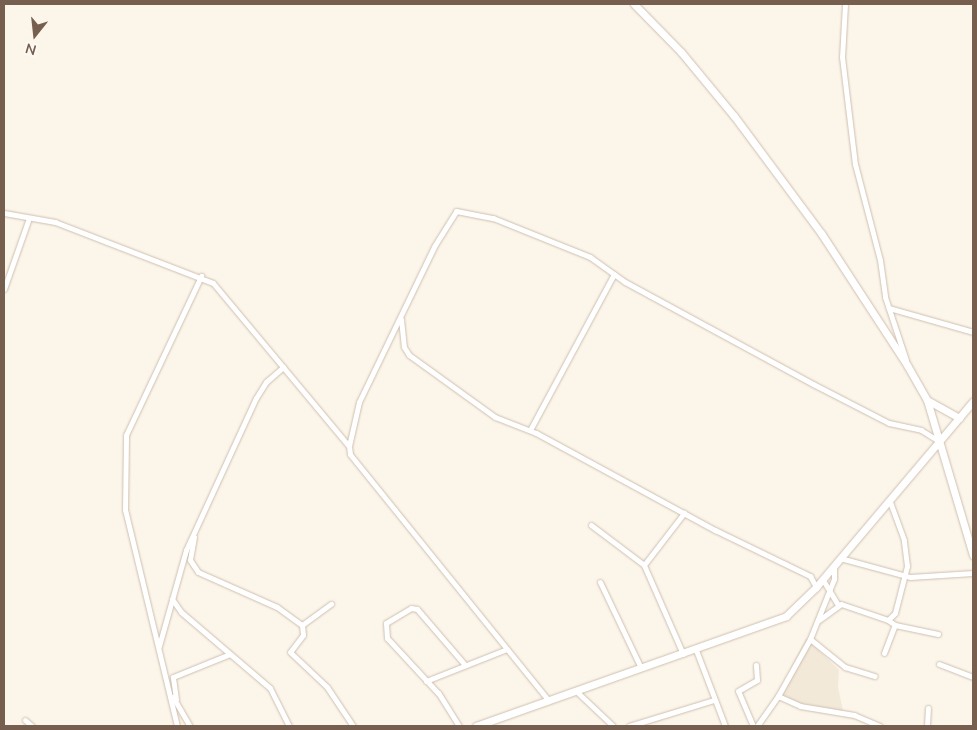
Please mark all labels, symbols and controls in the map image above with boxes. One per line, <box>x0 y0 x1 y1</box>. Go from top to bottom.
north arrow <box>10 10 60 60</box>
text: N <box>23 39 38 60</box>

